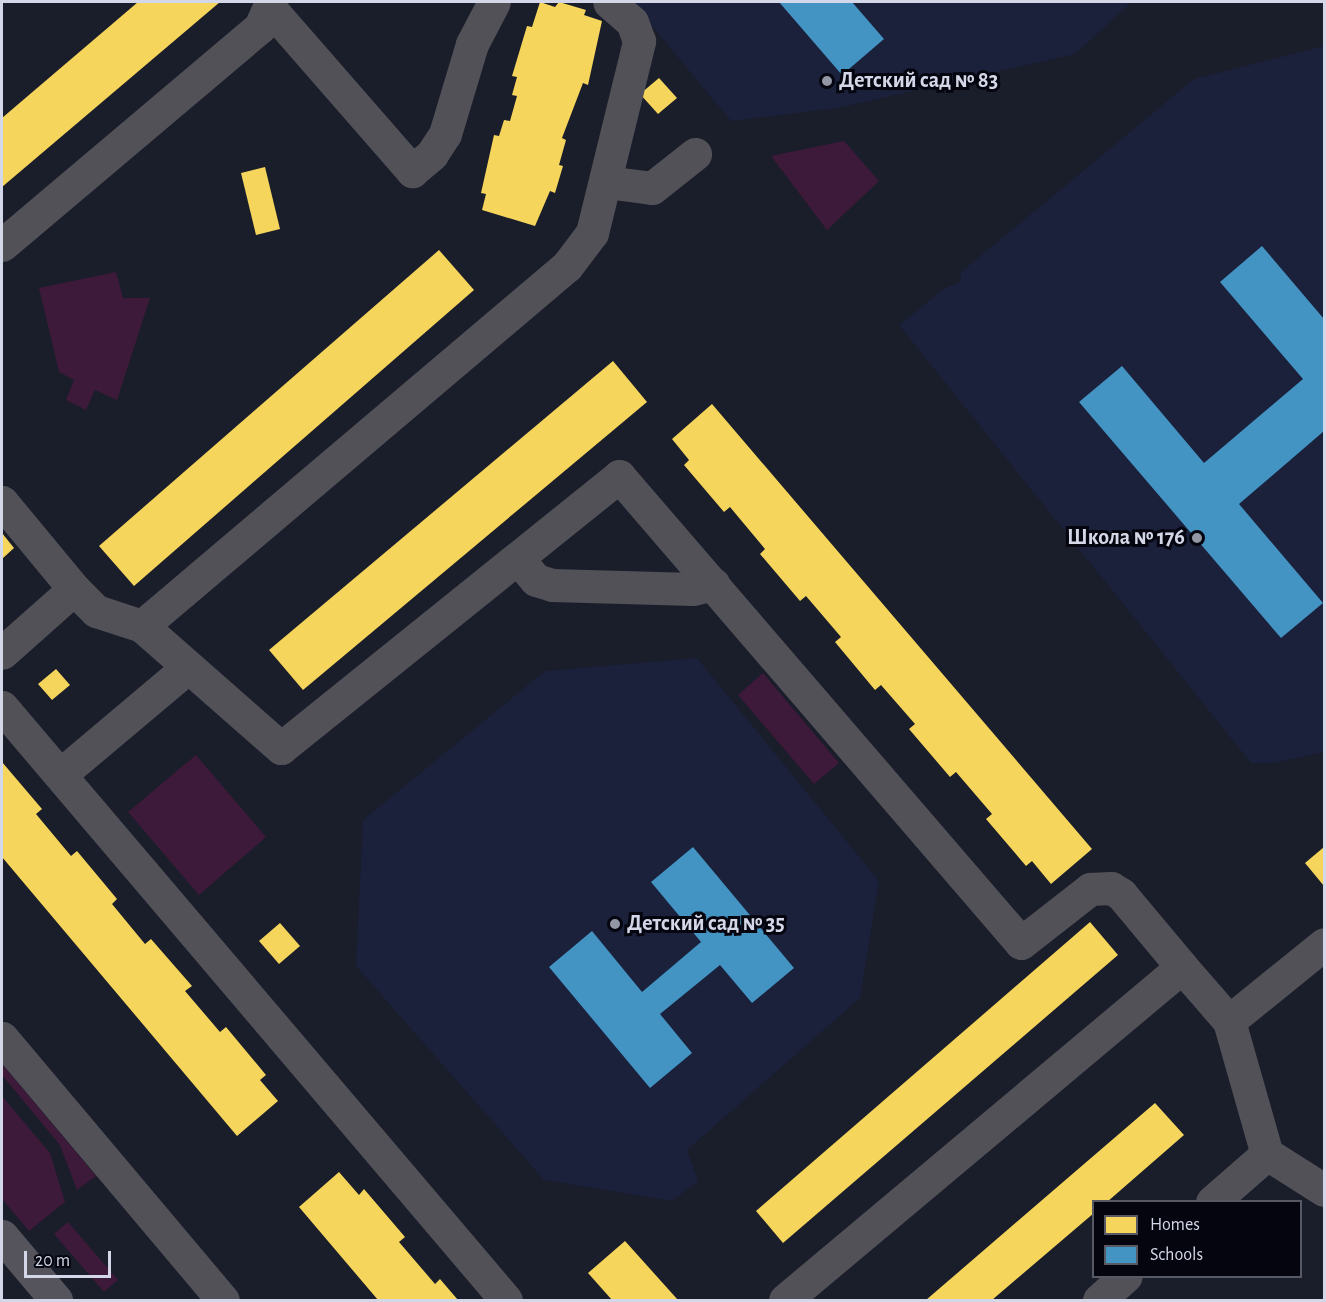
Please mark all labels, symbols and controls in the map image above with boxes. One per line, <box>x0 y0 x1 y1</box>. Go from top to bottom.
place label: Детский сад № 83 <box>839 68 998 94</box>
marker: Детский сад № 83 <box>820 74 834 88</box>
place label: Школа № 176 <box>1067 525 1185 551</box>
marker: Школа № 176 <box>1190 531 1204 545</box>
place label: Детский сад № 35 <box>627 911 785 937</box>
marker: Детский сад № 35 <box>608 917 622 931</box>
legend <box>1092 1200 1302 1278</box>
text: Homes <box>1150 1216 1200 1234</box>
scale bar <box>27 1239 114 1277</box>
text: Schools <box>1150 1246 1203 1264</box>
text: 20 m <box>35 1252 70 1270</box>

